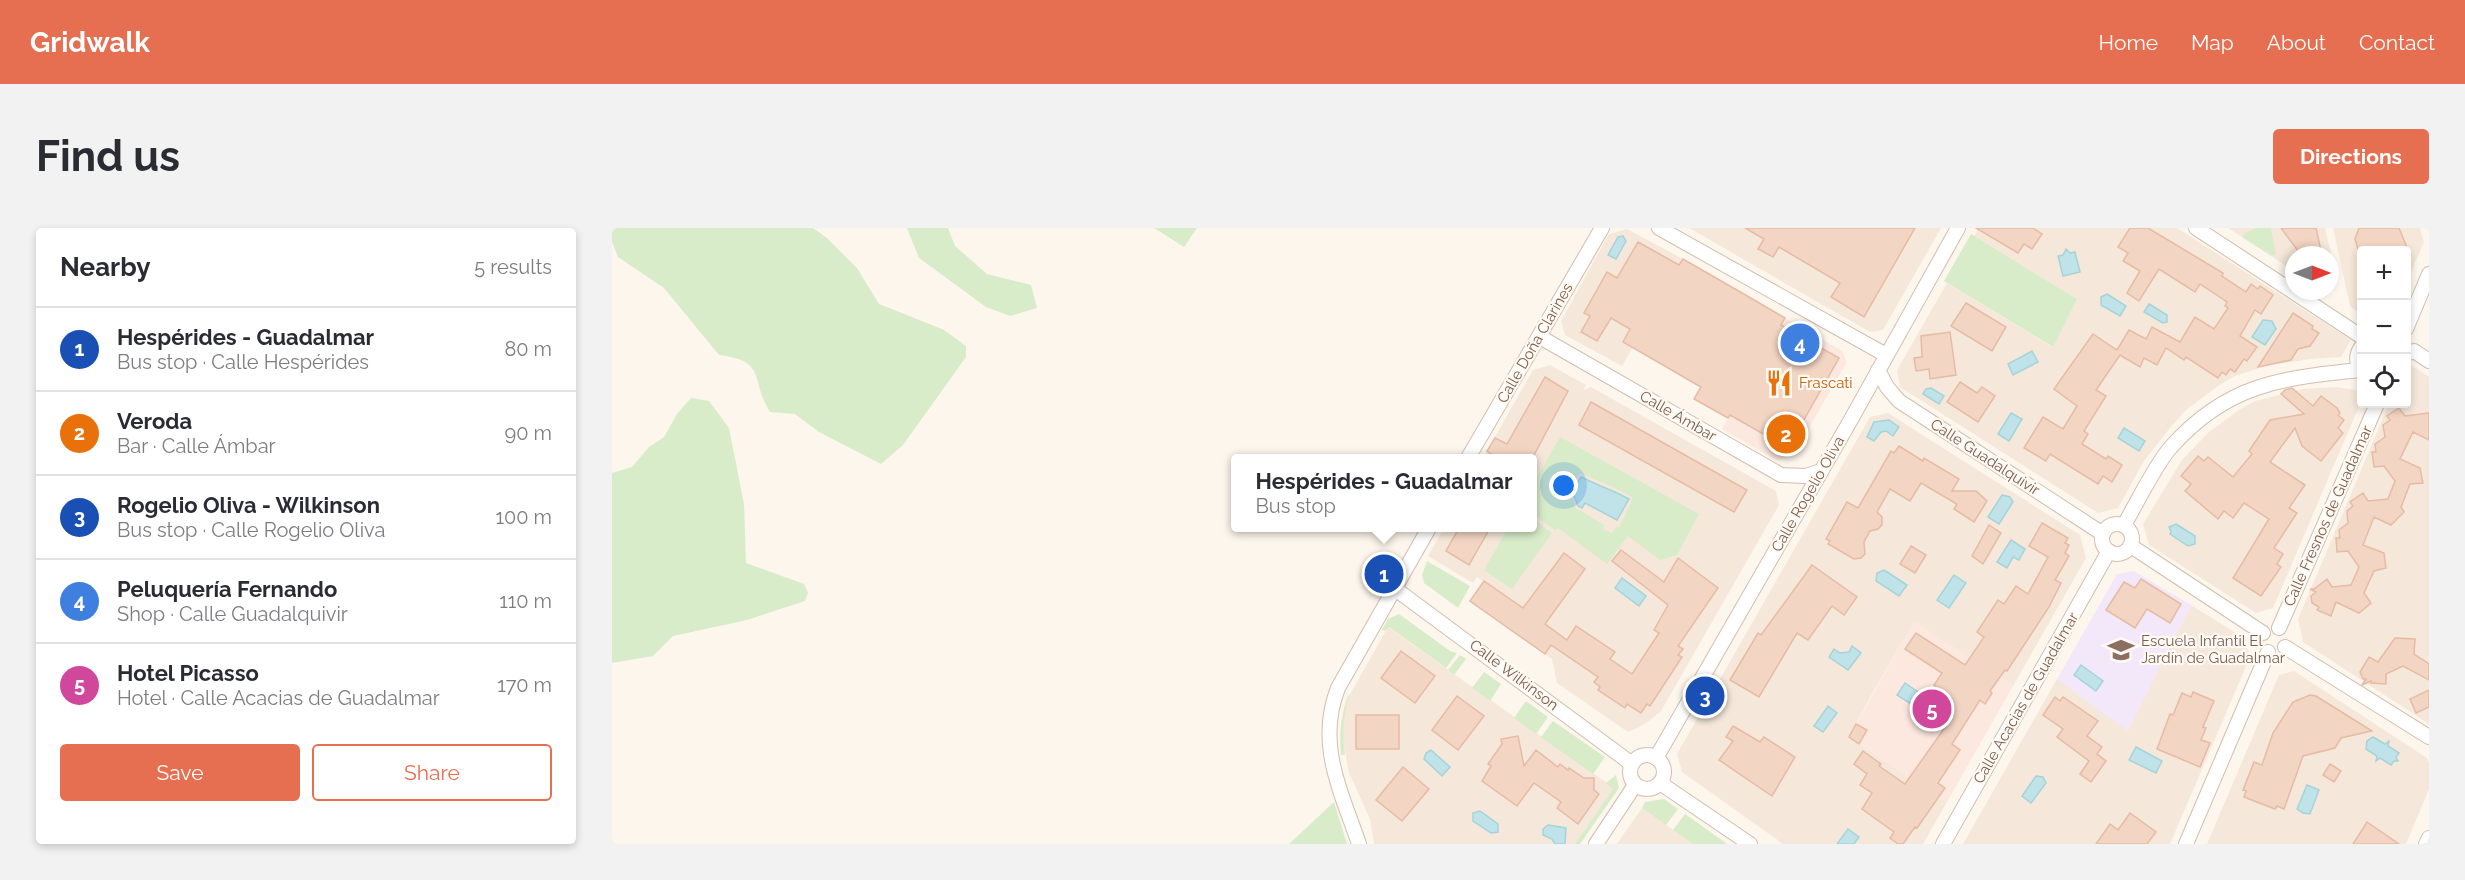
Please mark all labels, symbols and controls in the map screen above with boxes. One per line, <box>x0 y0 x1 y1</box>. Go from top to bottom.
text: Gridwalk <box>30 26 150 59</box>
text: Home <box>2099 30 2158 55</box>
text: Map <box>2191 30 2234 55</box>
text: About <box>2267 30 2326 55</box>
text: Contact <box>2359 30 2435 55</box>
button: Directions <box>2273 129 2429 184</box>
text: Find us <box>36 132 180 181</box>
north arrow <box>2285 246 2339 300</box>
map controls <box>2357 246 2411 408</box>
button: + <box>2357 246 2411 300</box>
text: Nearby <box>60 252 150 282</box>
text: 5 results <box>474 255 552 279</box>
street label: Calle Doña Clarines <box>1493 280 1577 406</box>
button: − <box>2357 300 2411 354</box>
pin: 4 <box>1780 320 1820 366</box>
text: Hespérides - Guadalmar <box>117 324 374 350</box>
text: 1 <box>75 337 84 361</box>
text: 80 m <box>504 337 552 361</box>
text: Bus stop · Calle Hespérides <box>117 350 369 374</box>
button: locate <box>2357 354 2411 408</box>
restaurant icon: Frascati <box>1764 368 1794 398</box>
place label: Frascati <box>1799 374 1853 392</box>
street label: Calle Ámbar <box>1637 387 1720 446</box>
text: Veroda <box>117 408 192 434</box>
pin: 2 <box>1766 412 1806 456</box>
street label: Calle Guadalquivir <box>1927 415 2044 499</box>
text: 2 <box>74 421 85 445</box>
text: 90 m <box>505 421 552 445</box>
street label: Calle Fresnos de Guadalmar <box>2280 422 2376 609</box>
street label: Calle Rogelio Oliva <box>1768 433 1848 555</box>
text: Bar · Calle Ámbar <box>117 434 276 458</box>
popup <box>1231 454 1537 532</box>
text: Hespérides - Guadalmar <box>1255 468 1513 494</box>
your location <box>1549 471 1578 500</box>
text: Rogelio Oliva - Wilkinson <box>117 492 380 518</box>
text: Bus stop <box>1255 494 1336 518</box>
text: 3 <box>74 505 85 529</box>
text: 100 m <box>495 505 552 529</box>
text: Bus stop · Calle Rogelio Oliva <box>117 518 385 542</box>
pin: 1 <box>1364 552 1404 596</box>
text: Peluquería Fernando <box>117 576 337 602</box>
text: 4 <box>74 589 85 613</box>
text: 110 m <box>499 589 552 613</box>
text: Shop · Calle Guadalquivir <box>117 602 348 626</box>
street label: Calle Acacias de Guadalmar <box>1970 609 2083 787</box>
place label: Escuela Infantil El Jardín de Guadalmar <box>2141 632 2286 667</box>
school or university icon: Escuela Infantil El Jardín de Guadalmar <box>2106 635 2136 665</box>
street label: Calle Wilkinson <box>1466 636 1562 714</box>
text: Hotel Picasso <box>117 660 259 686</box>
text: 5 <box>74 673 85 697</box>
text: 170 m <box>497 673 552 697</box>
pin: 3 <box>1686 674 1724 718</box>
text: Hotel · Calle Acacias de Guadalmar <box>117 686 440 710</box>
pin: 5 <box>1912 686 1952 732</box>
button: Save <box>60 744 300 801</box>
button: Share <box>312 744 552 801</box>

